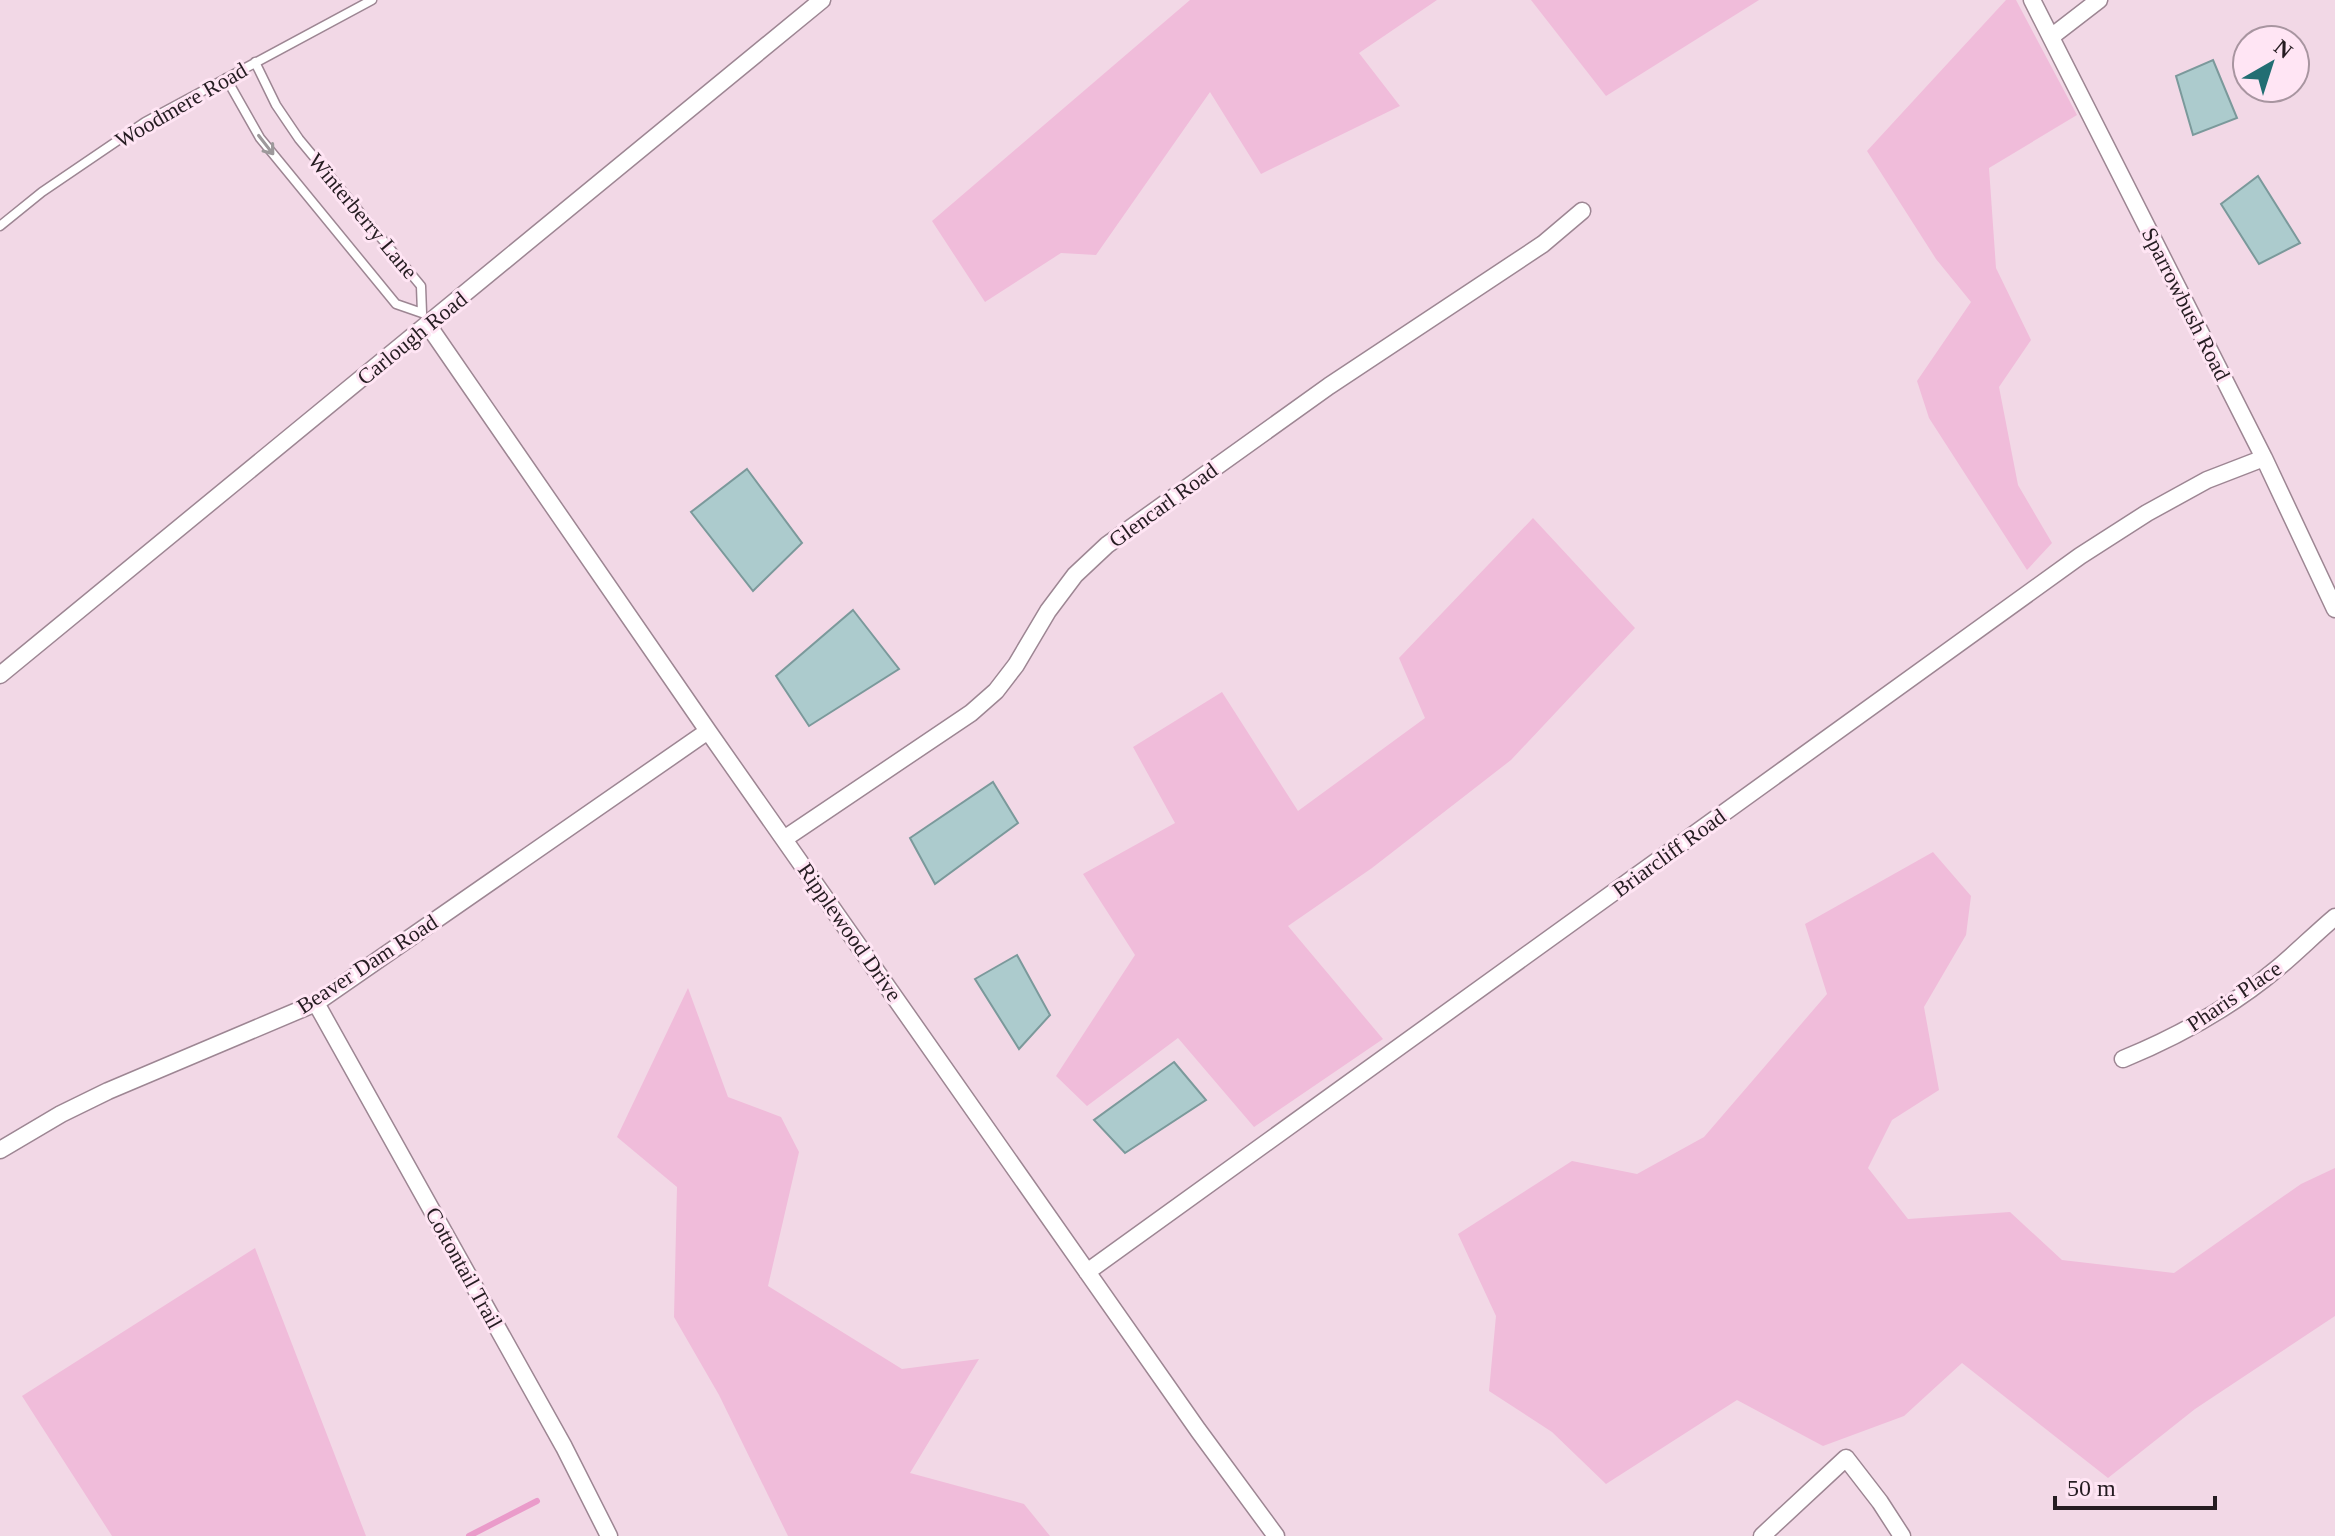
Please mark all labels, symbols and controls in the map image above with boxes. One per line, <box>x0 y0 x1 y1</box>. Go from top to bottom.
north arrow <box>2231 24 2311 104</box>
text: N <box>2269 34 2297 64</box>
street label: Woodmere Road <box>111 57 251 153</box>
one-way arrow <box>258 134 275 155</box>
street label: Winterberry Lane <box>303 148 423 284</box>
street label: Sparrowbush Road <box>2137 223 2235 385</box>
street label: Carlough Road <box>352 286 472 390</box>
street label: Glencarl Road <box>1104 457 1222 553</box>
street label: Briarcliff Road <box>1608 804 1730 902</box>
street label: Ripplewood Drive <box>793 858 907 1006</box>
street label: Beaver Dam Road <box>292 909 442 1019</box>
street label: Pharis Place <box>2182 955 2286 1037</box>
street label: Cottontail Trail <box>420 1203 508 1333</box>
scale bar <box>2055 1460 2215 1510</box>
text: 50 m <box>2067 1475 2116 1501</box>

